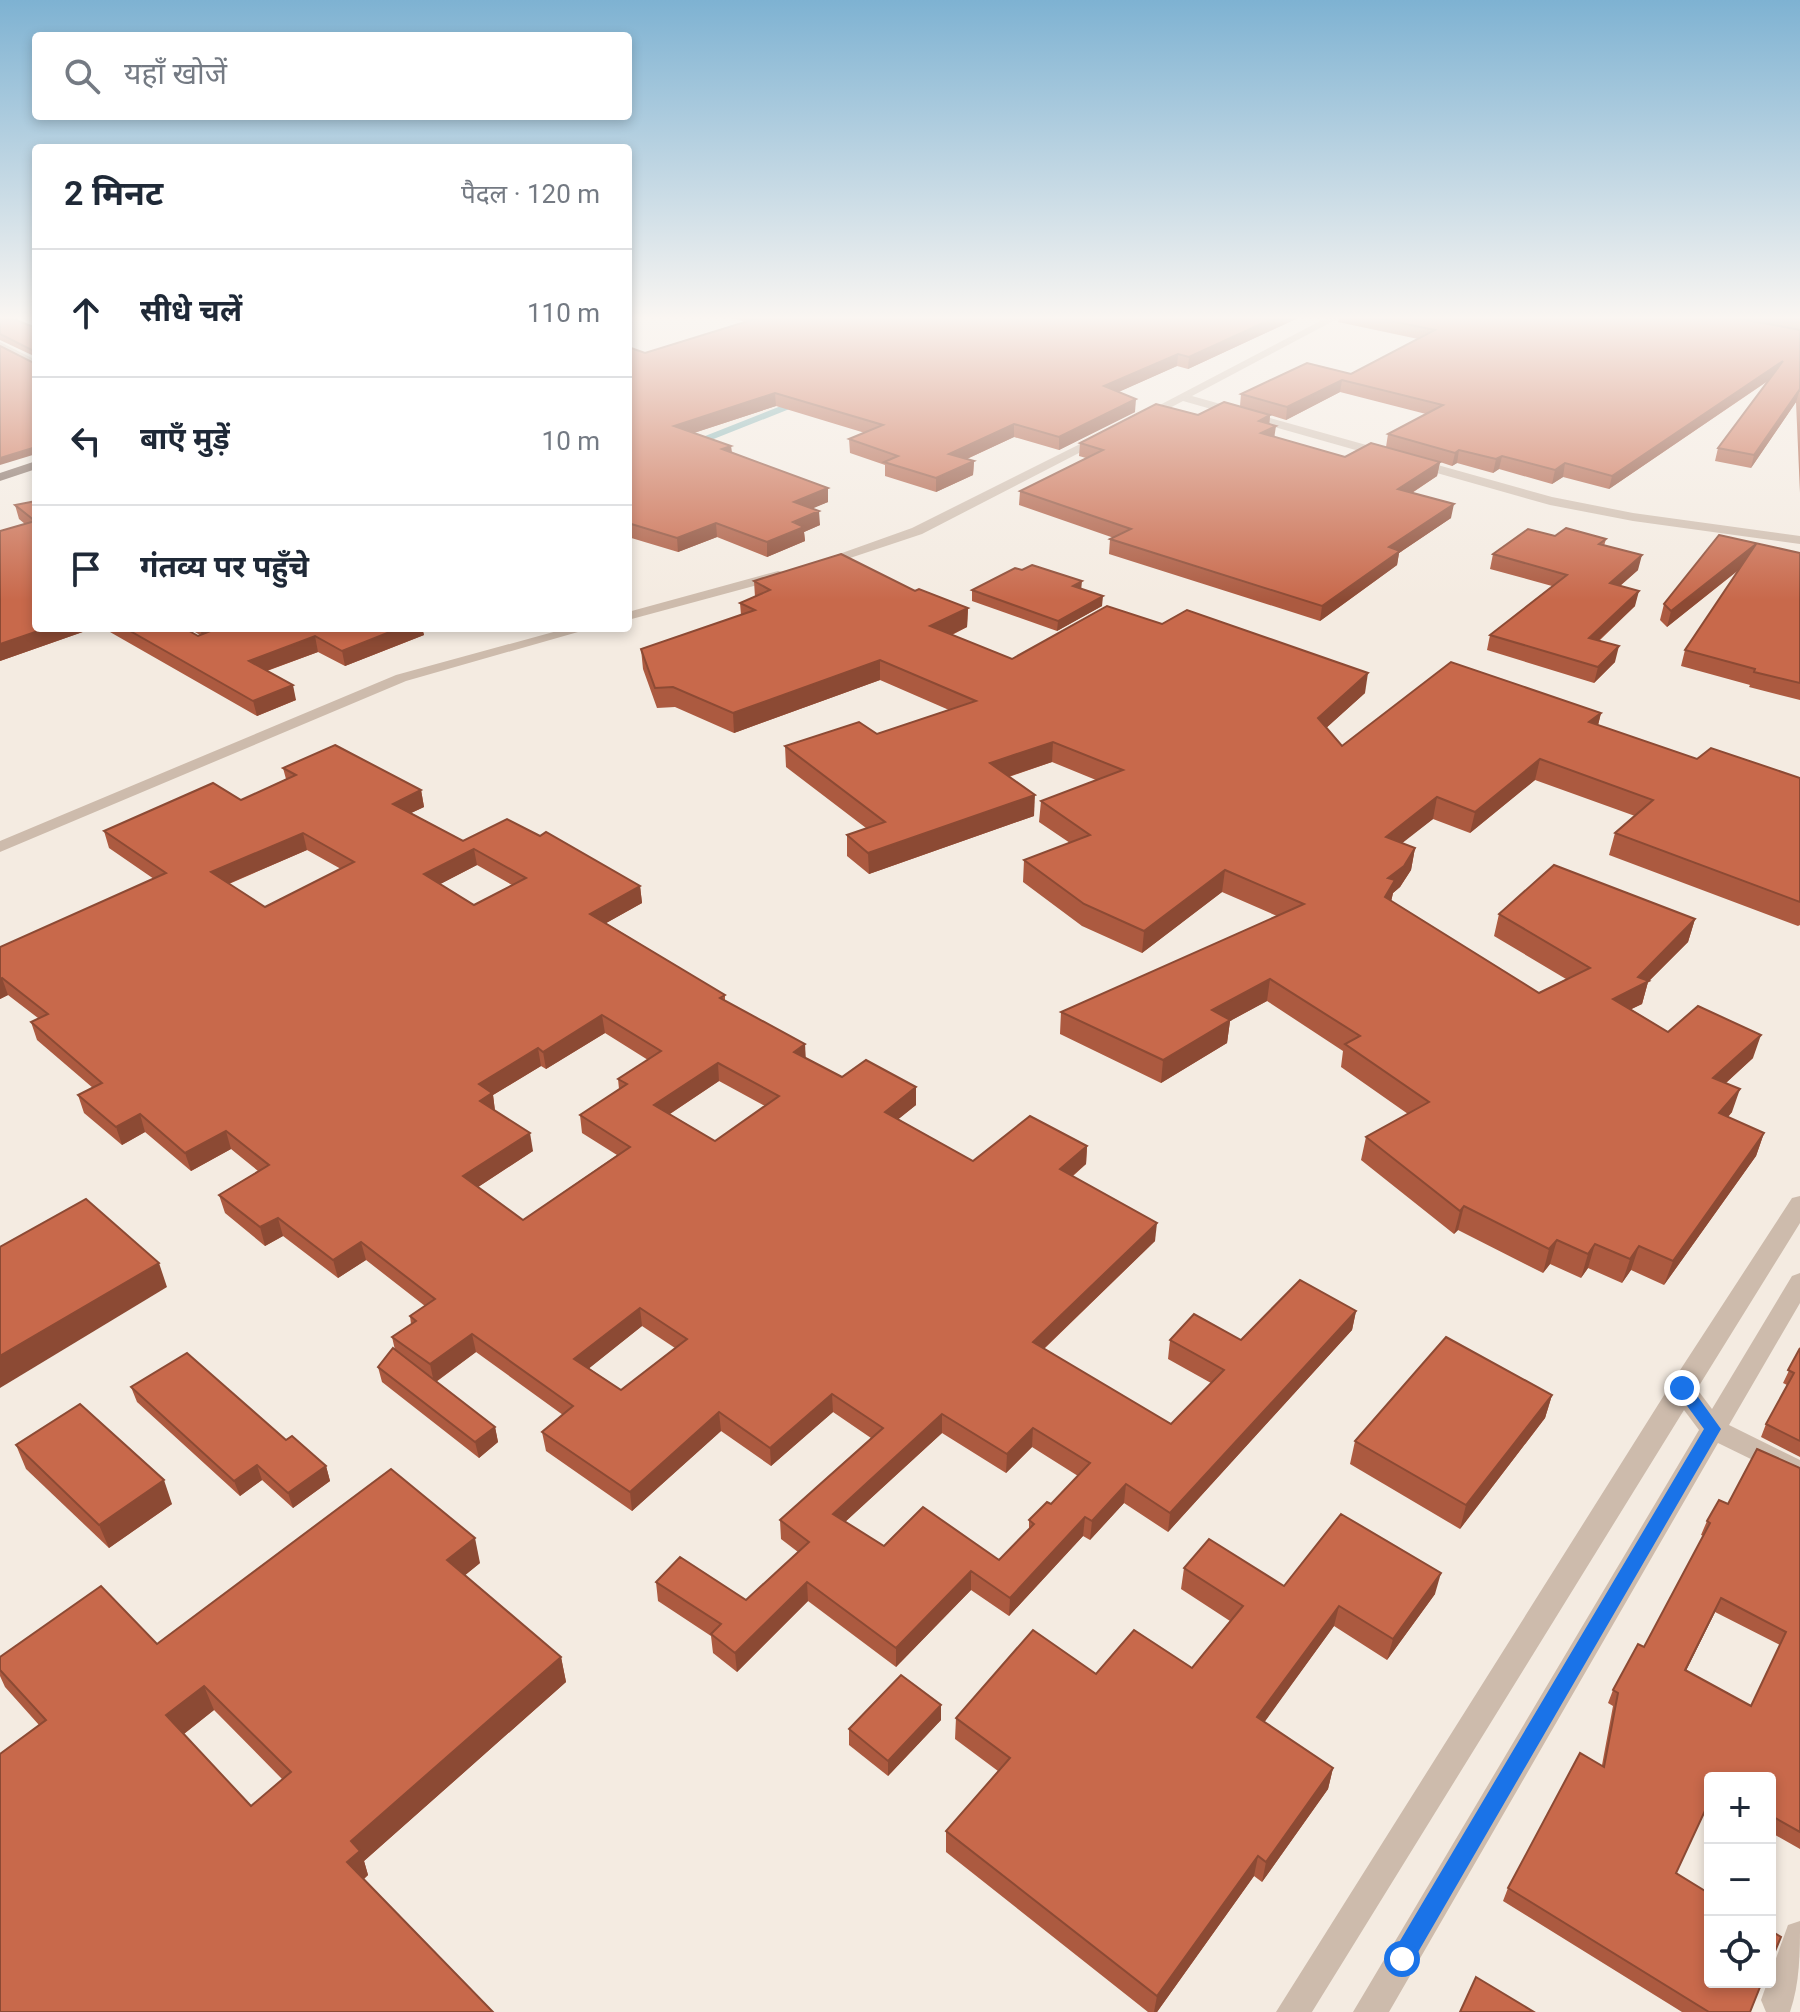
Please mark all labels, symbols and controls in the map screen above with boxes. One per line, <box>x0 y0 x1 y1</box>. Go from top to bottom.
search box <box>32 32 632 120</box>
icon: search <box>60 54 104 98</box>
text: यहाँ खोजें <box>124 56 227 91</box>
text: 2 मिनट <box>64 173 163 213</box>
text: पैदल · 120 m <box>461 179 600 209</box>
icon: ahead <box>64 291 108 335</box>
text: सीधे चलें <box>140 293 242 328</box>
text: 110 m <box>527 298 600 328</box>
icon: left <box>64 419 108 463</box>
text: बाएँ मुड़ें <box>140 421 230 456</box>
text: 10 m <box>542 426 600 456</box>
icon: arrive <box>64 547 108 591</box>
text: गंतव्य पर पहुँचे <box>140 549 309 584</box>
route end <box>1664 1370 1700 1406</box>
map controls <box>1704 1772 1776 1988</box>
button: + <box>1704 1772 1776 1844</box>
button: − <box>1704 1844 1776 1916</box>
button: locate <box>1704 1916 1776 1988</box>
route start <box>1384 1941 1420 1977</box>

